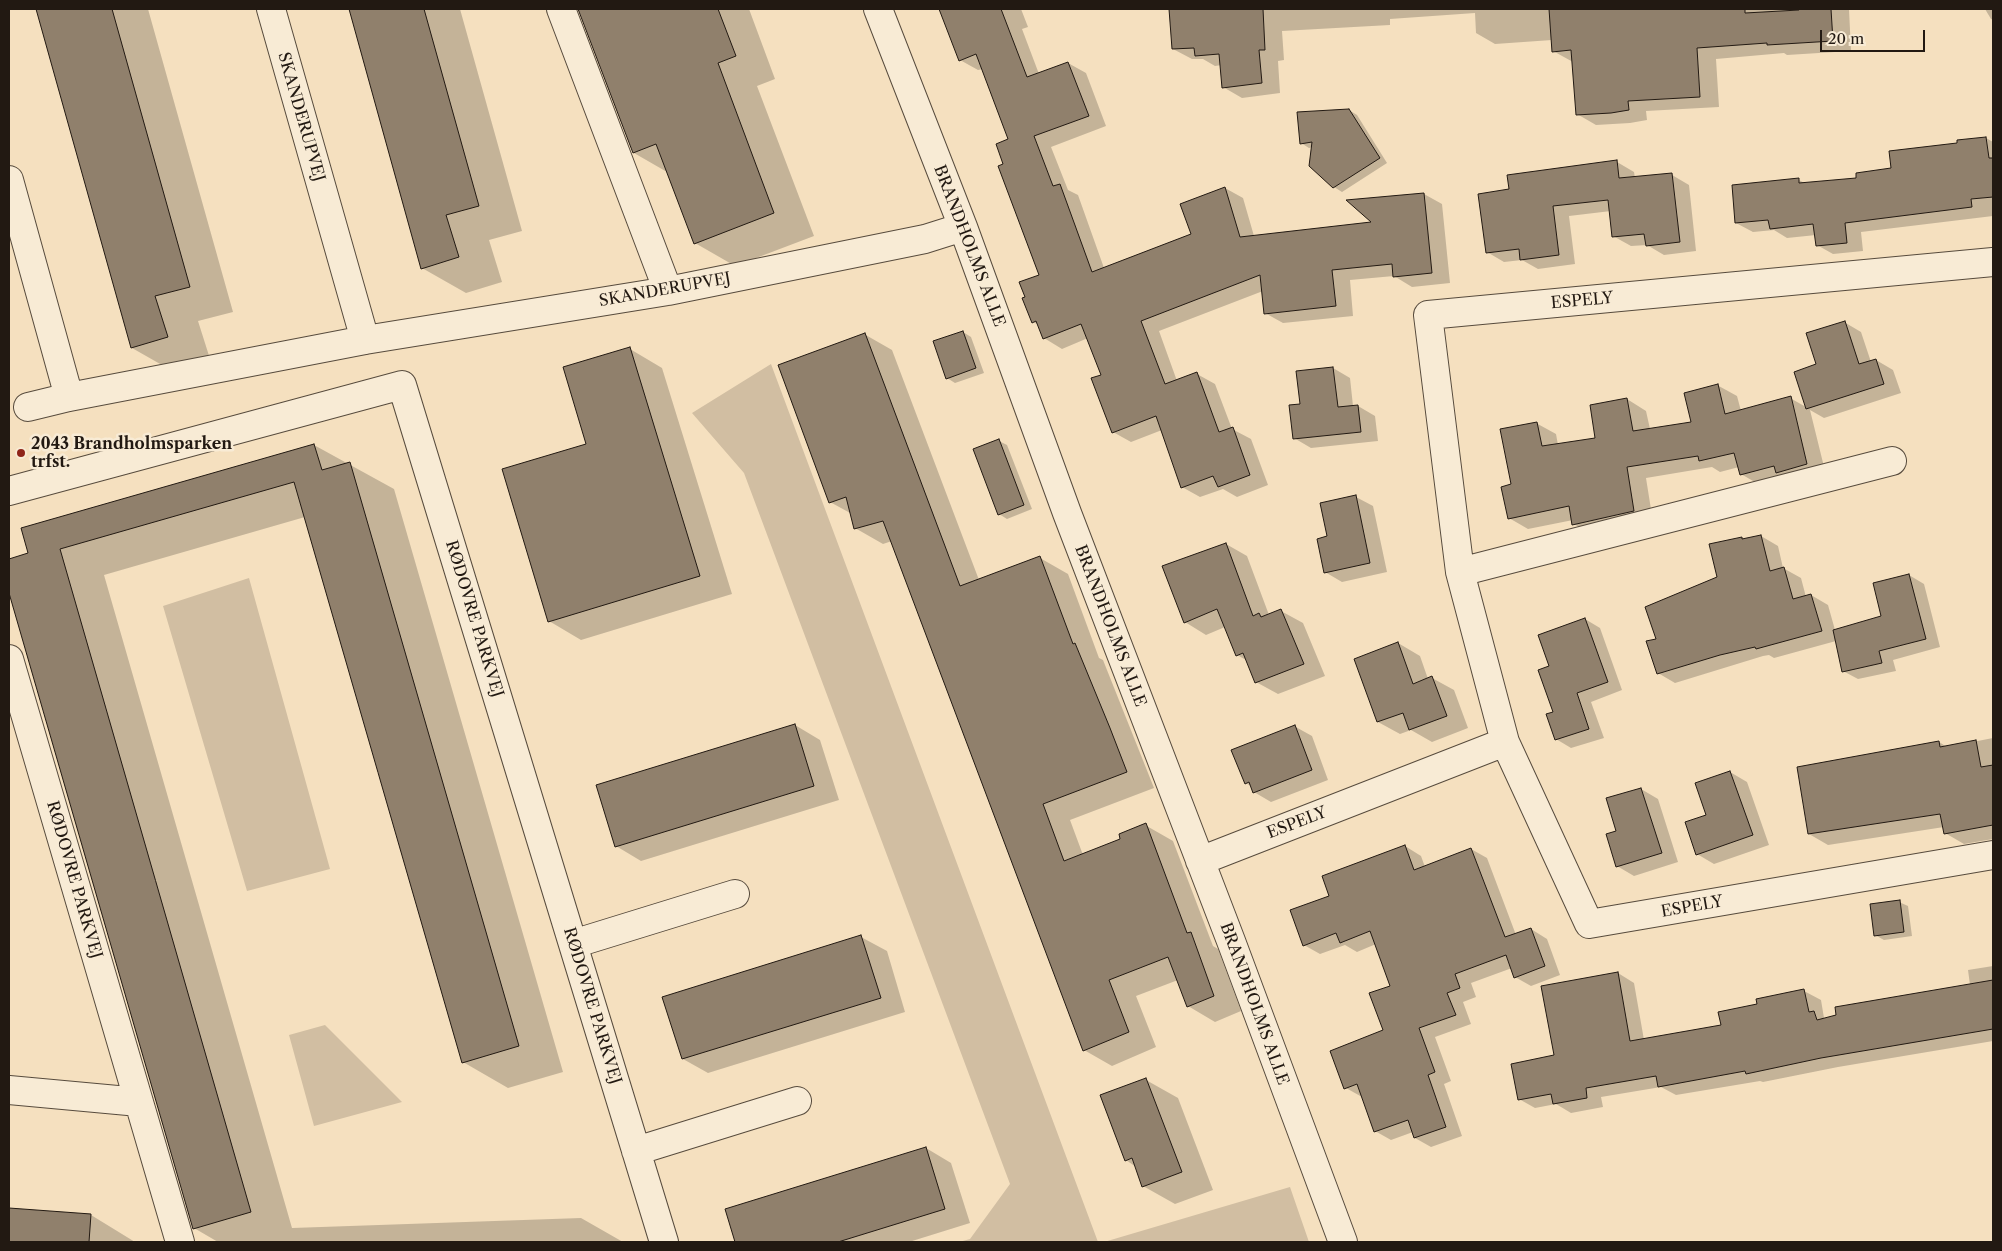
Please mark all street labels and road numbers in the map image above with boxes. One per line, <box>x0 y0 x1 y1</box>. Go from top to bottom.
street label: SKANDERUPVEJ <box>273 50 329 184</box>
street label: BRANDHOLMS ALLE <box>929 162 1009 330</box>
street label: SKANDERUPVEJ <box>598 269 732 311</box>
street label: ESPELY <box>1550 289 1614 313</box>
street label: RØDOVRE PARKVEJ <box>441 538 507 700</box>
street label: BRANDHOLMS ALLE <box>1070 542 1150 710</box>
street label: RØDOVRE PARKVEJ <box>42 799 106 961</box>
street label: ESPELY <box>1264 803 1330 843</box>
street label: ESPELY <box>1660 892 1724 922</box>
street label: BRANDHOLMS ALLE <box>1216 920 1292 1088</box>
street label: RØDOVRE PARKVEJ <box>559 925 625 1087</box>

